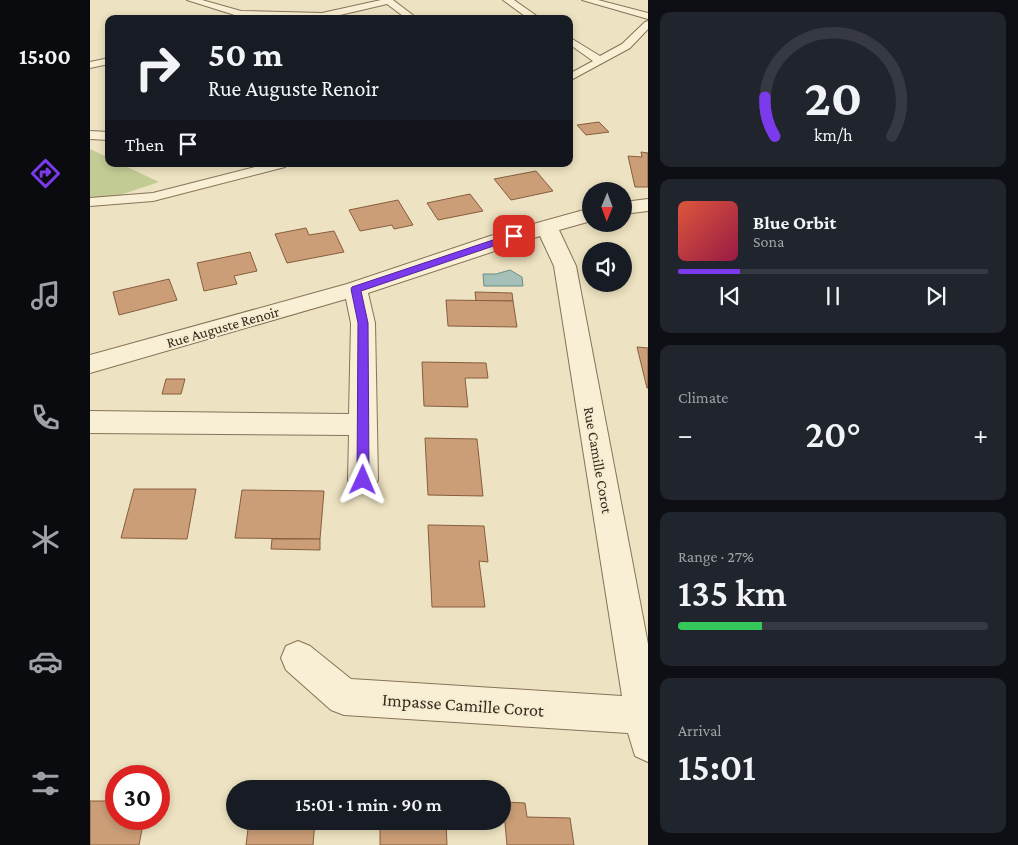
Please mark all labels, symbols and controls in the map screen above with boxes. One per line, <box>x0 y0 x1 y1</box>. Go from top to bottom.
icon: right <box>125 35 190 100</box>
text: 50 m <box>208 35 283 74</box>
text: 15:00 <box>19 44 71 69</box>
text: 20 <box>804 68 862 126</box>
text: Rue Auguste Renoir <box>208 76 379 101</box>
text: km/h <box>814 125 853 145</box>
icon: arrive <box>174 130 202 158</box>
text: Then <box>125 134 164 155</box>
icon: directions <box>28 156 63 191</box>
north arrow <box>582 182 632 232</box>
map controls <box>582 182 632 292</box>
text: Blue Orbit <box>753 212 836 233</box>
pin <box>493 215 535 257</box>
icon: arrive <box>500 222 528 250</box>
text: Sona <box>753 233 784 250</box>
button: sound <box>582 242 632 292</box>
icon: music <box>28 278 63 313</box>
icon: previous <box>716 282 744 310</box>
icon: pause <box>819 282 847 310</box>
icon: next <box>922 282 950 310</box>
street label: Rue Auguste Renoir <box>165 303 282 352</box>
text: Climate <box>678 389 728 406</box>
icon: phone <box>28 400 63 435</box>
street label: Rue Camille Corot <box>581 405 615 516</box>
text: 20° <box>805 413 861 455</box>
text: − <box>678 419 693 450</box>
text: + <box>973 419 988 450</box>
position arrow <box>336 453 388 505</box>
icon: climate <box>28 522 63 557</box>
text: Range · 27% <box>678 548 754 565</box>
text: 135 km <box>678 572 787 614</box>
icon: car <box>28 644 63 679</box>
street label: Impasse Camille Corot <box>381 689 546 721</box>
text: Arrival <box>678 722 722 739</box>
text: 15:01 <box>678 746 756 788</box>
speed limit sign: 30 <box>105 765 170 830</box>
icon: filters <box>28 766 63 801</box>
text: 15:01 · 1 min · 90 m <box>295 794 442 815</box>

